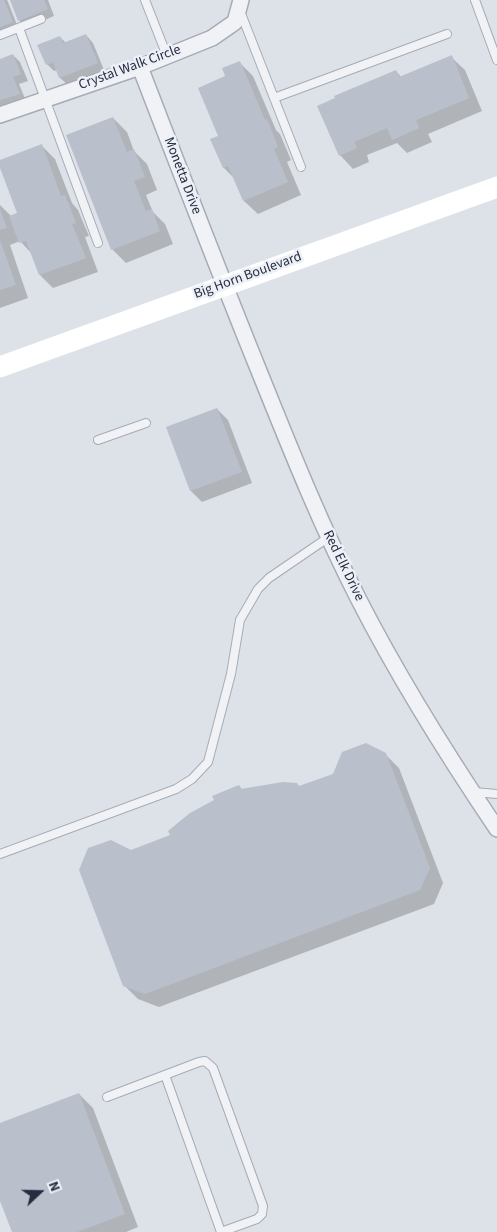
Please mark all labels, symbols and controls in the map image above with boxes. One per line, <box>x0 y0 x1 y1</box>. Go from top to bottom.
street label: Crystal Walk Circle <box>77 42 183 94</box>
street label: Monetta Drive <box>160 135 204 217</box>
street label: Big Horn Boulevard <box>192 249 304 303</box>
street label: Red Elk Drive <box>319 528 367 604</box>
north arrow <box>15 1167 65 1217</box>
text: N <box>43 1179 65 1195</box>

